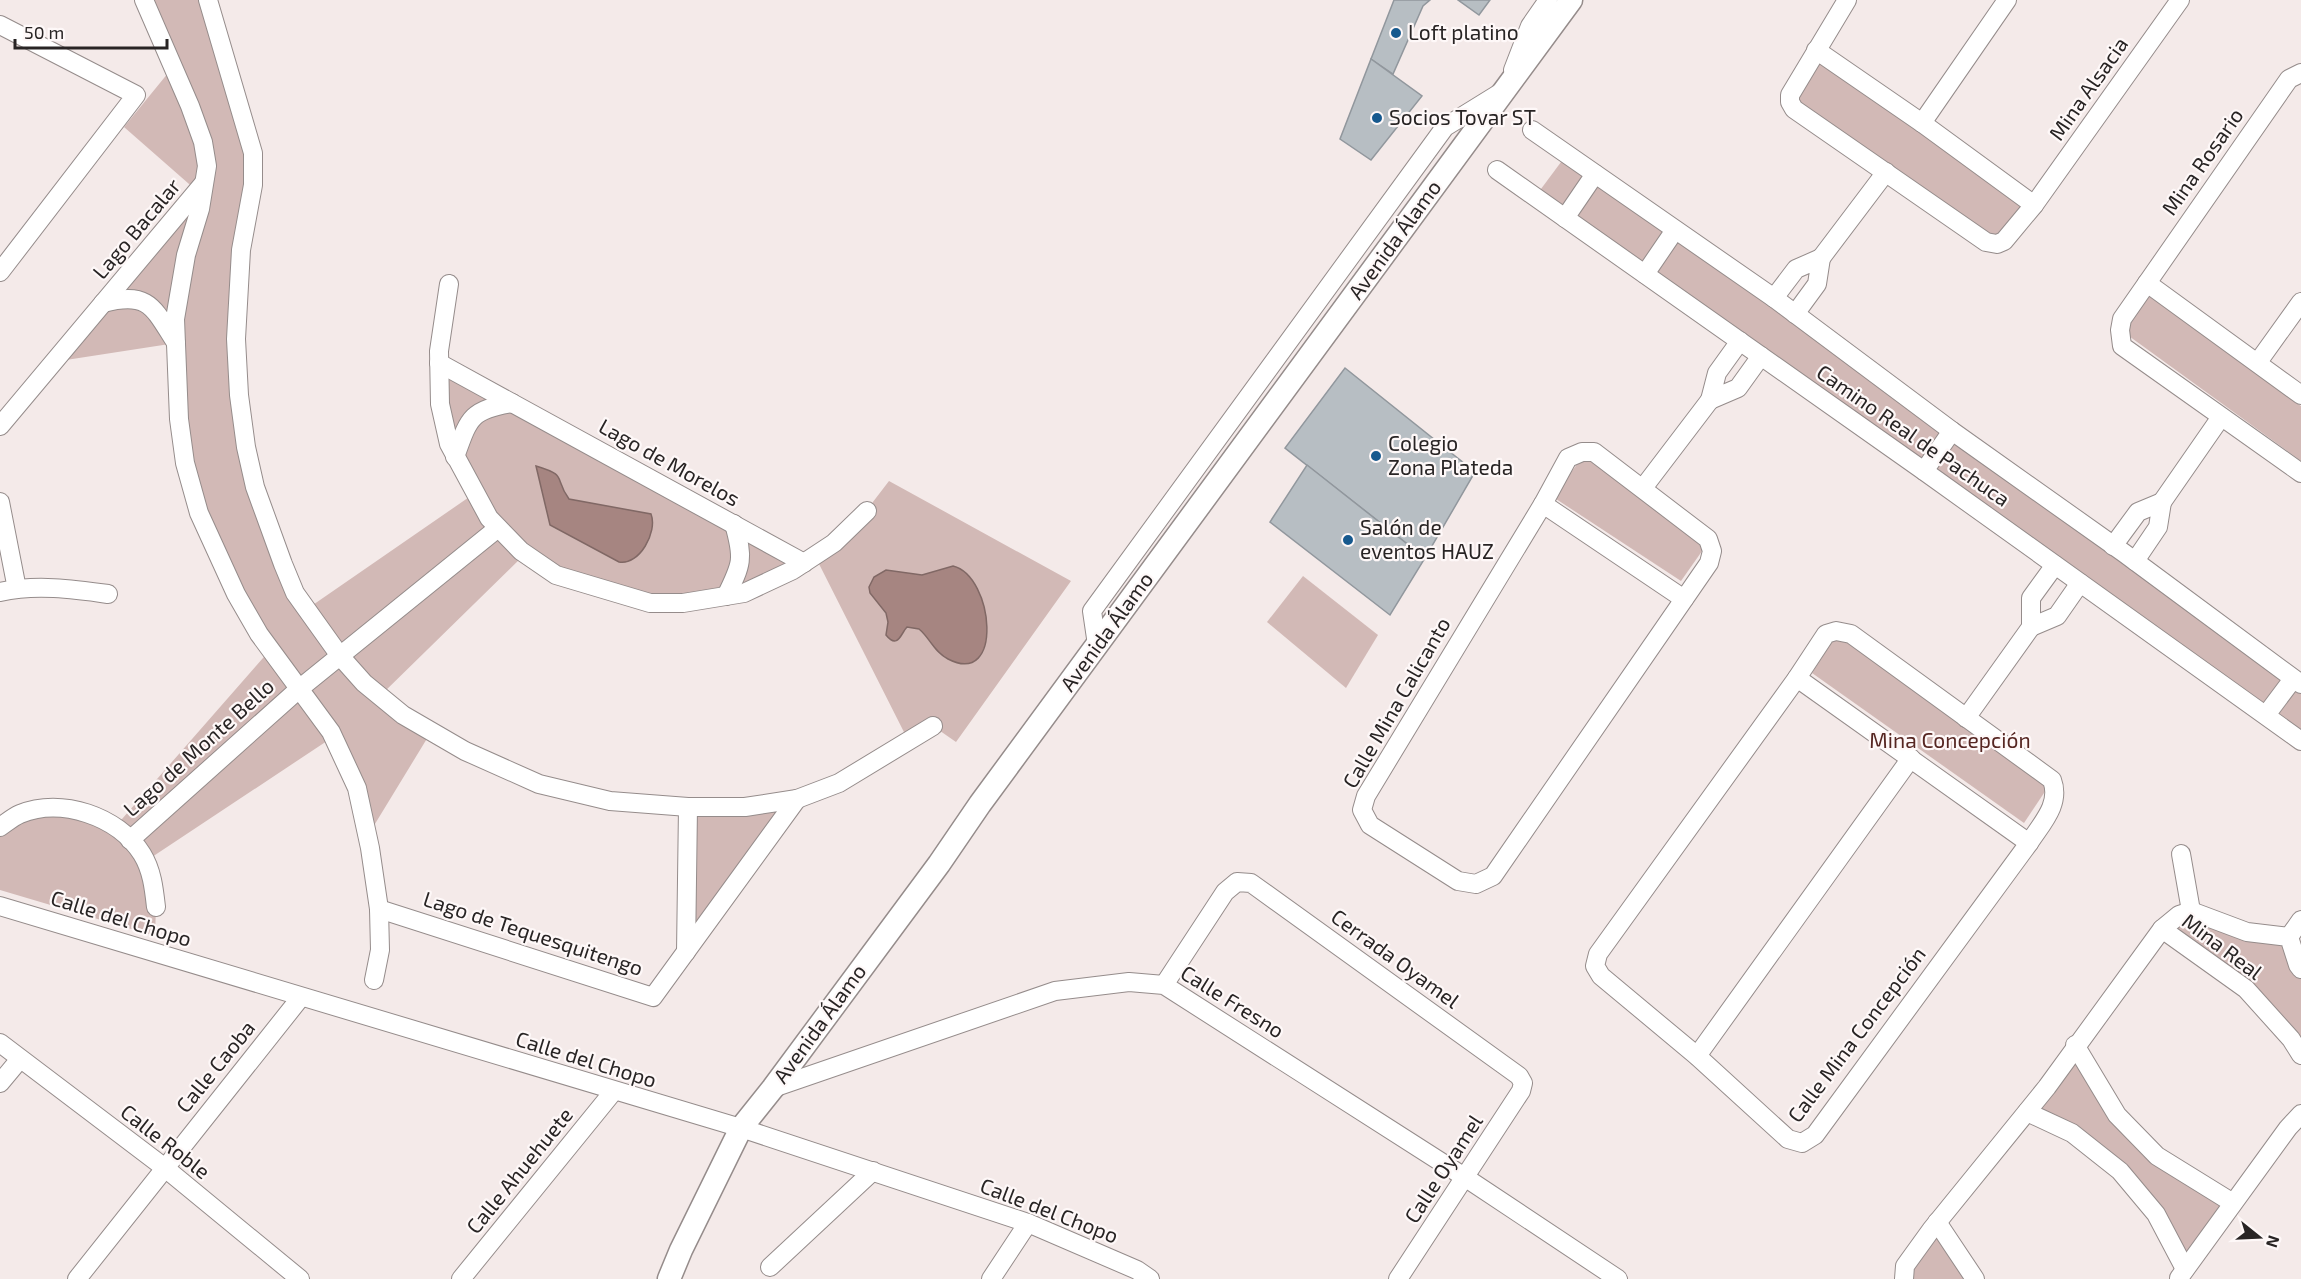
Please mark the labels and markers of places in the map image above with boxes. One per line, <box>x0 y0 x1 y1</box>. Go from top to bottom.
place label: Loft platino <box>1408 19 1519 44</box>
marker: Loft platino <box>1389 26 1403 40</box>
place label: Socios Tovar ST <box>1389 104 1536 129</box>
marker: Socios Tovar ST <box>1370 111 1384 125</box>
place label: Colegio Zona Plateda <box>1388 430 1513 479</box>
marker: Colegio Zona Plateda <box>1369 449 1383 463</box>
place label: Salón de eventos HAUZ <box>1360 514 1494 563</box>
marker: Salón de eventos HAUZ <box>1341 533 1355 547</box>

